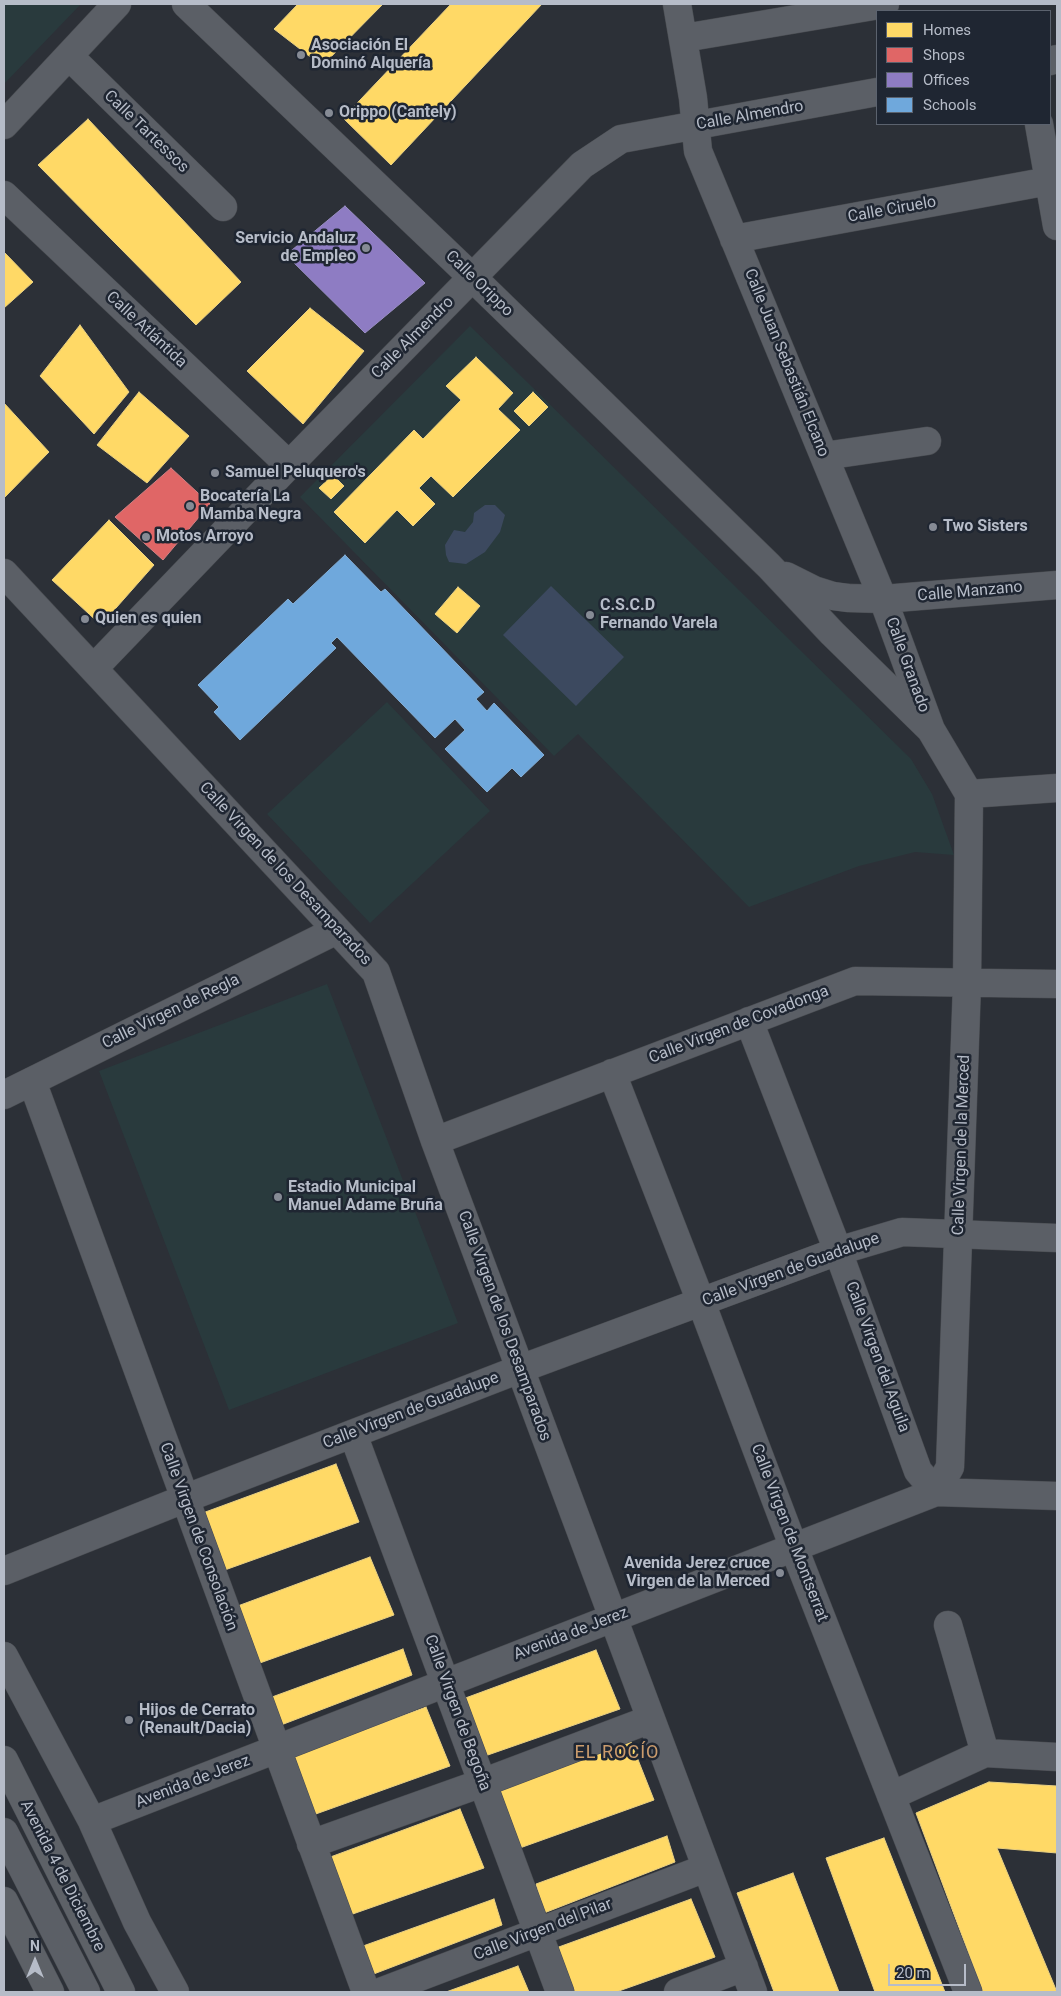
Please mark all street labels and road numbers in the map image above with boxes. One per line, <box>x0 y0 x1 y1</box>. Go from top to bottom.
street label: Calle Tartessos <box>100 87 192 177</box>
street label: Calle Almendro <box>695 97 805 135</box>
street label: Calle Ciruelo <box>846 193 938 227</box>
street label: Calle Orippo <box>441 247 517 321</box>
street label: Calle Juan Sebastián Elcano <box>739 266 833 460</box>
street label: Calle Atlántida <box>102 288 190 372</box>
street label: Calle Almendro <box>368 293 458 383</box>
street label: Calle Manzano <box>917 578 1023 606</box>
street label: Calle Granado <box>881 615 933 715</box>
street label: Calle Virgen de los Desamparados <box>195 778 375 970</box>
street label: Calle Virgen de Regla <box>99 970 243 1054</box>
street label: Calle Virgen de Covadonga <box>646 982 832 1068</box>
street label: Calle Virgen de la Merced <box>949 1054 975 1236</box>
street label: Calle Virgen de los Desamparados <box>453 1208 555 1444</box>
street label: Calle Virgen de Guadalupe <box>700 1229 882 1311</box>
street label: Calle Virgen del Aguila <box>841 1279 913 1435</box>
street label: Calle Virgen de Guadalupe <box>320 1369 502 1453</box>
street label: Calle Virgen de Consolación <box>155 1440 241 1634</box>
street label: Calle Virgen de Montserrat <box>746 1441 832 1625</box>
street label: Avenida de Jerez <box>511 1603 631 1665</box>
street label: Calle Virgen de Begoña <box>420 1632 494 1794</box>
street label: Avenida de Jerez <box>133 1751 253 1813</box>
street label: Avenida 4 de Diciembre <box>16 1797 108 1955</box>
street label: Calle Virgen del Pilar <box>471 1895 615 1965</box>

